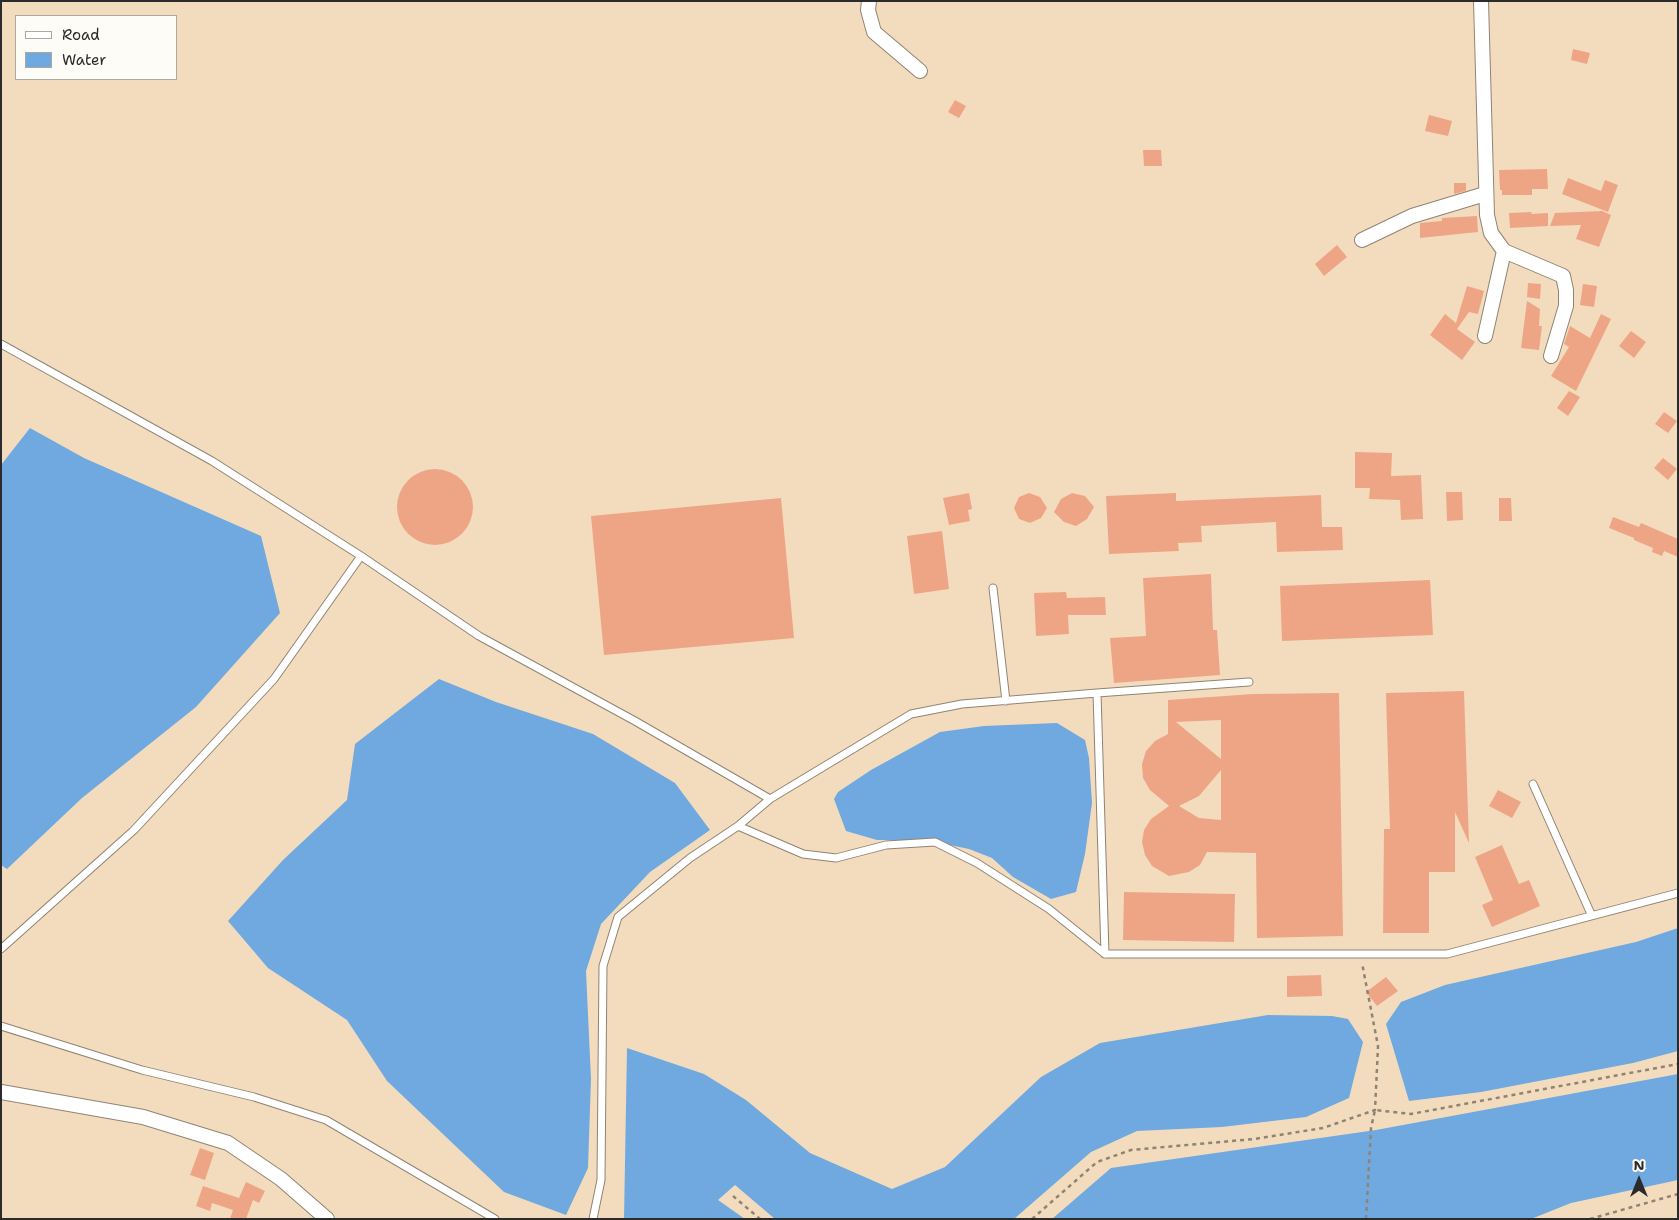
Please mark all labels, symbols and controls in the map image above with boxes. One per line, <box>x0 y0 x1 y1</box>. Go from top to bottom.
legend <box>15 15 178 80</box>
text: Road <box>62 25 100 45</box>
text: Water <box>62 50 106 70</box>
north arrow <box>1614 1155 1664 1205</box>
text: N <box>1633 1156 1645 1174</box>

